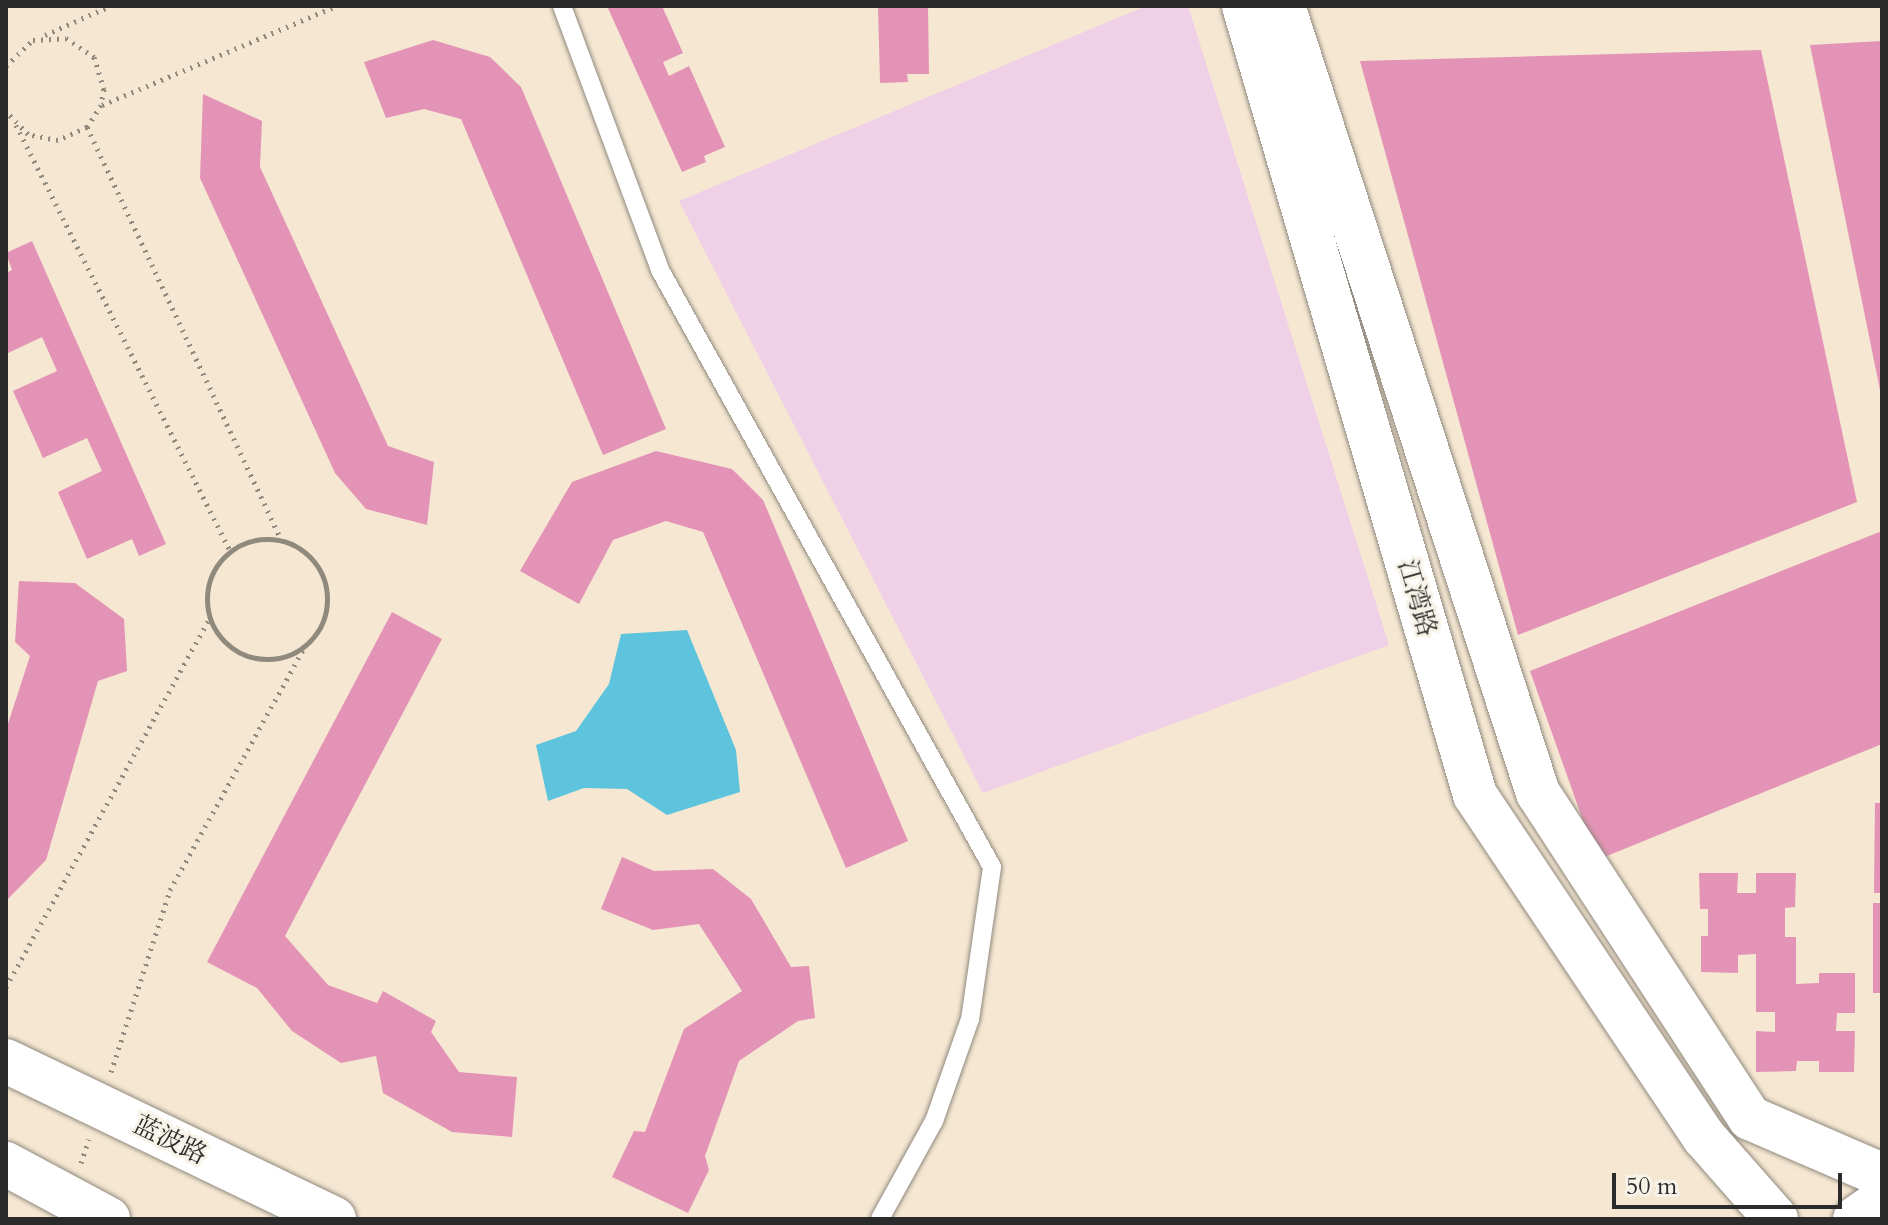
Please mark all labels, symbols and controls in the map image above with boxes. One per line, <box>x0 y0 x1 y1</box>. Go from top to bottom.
street label: 江湾路 <box>1391 556 1443 640</box>
street label: 蓝波路 <box>128 1109 212 1171</box>
scale bar <box>1616 1157 1846 1207</box>
text: 50 m <box>1626 1170 1677 1203</box>

